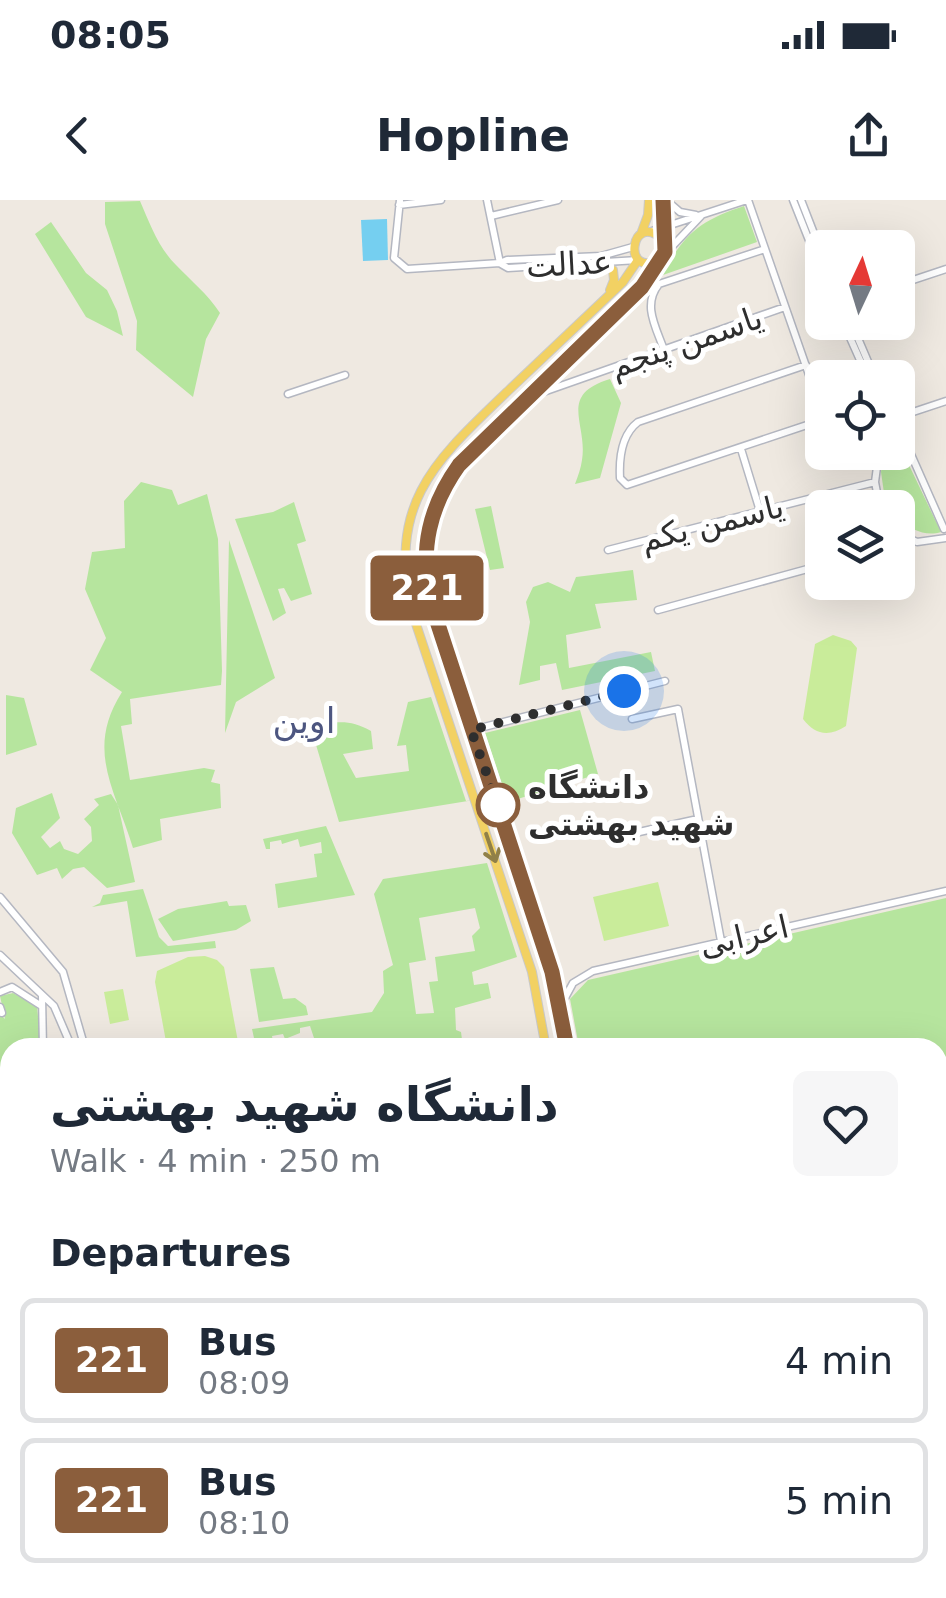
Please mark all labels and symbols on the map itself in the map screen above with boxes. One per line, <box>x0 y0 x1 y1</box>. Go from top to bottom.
north arrow <box>805 230 915 340</box>
street label: عدالت <box>525 243 613 285</box>
street label: یاسمن پنجم <box>605 298 767 386</box>
street label: یاسمن یکم <box>636 487 788 559</box>
line badge: 221 <box>370 556 484 620</box>
your location <box>599 666 649 716</box>
district label: اوین <box>272 701 336 742</box>
place label: دانشگاه شهید بهشتی <box>528 768 734 843</box>
marker: دانشگاه شهید بهشتی <box>477 784 519 826</box>
one-way arrow <box>483 832 501 864</box>
street label: اعرابی <box>696 907 792 965</box>

